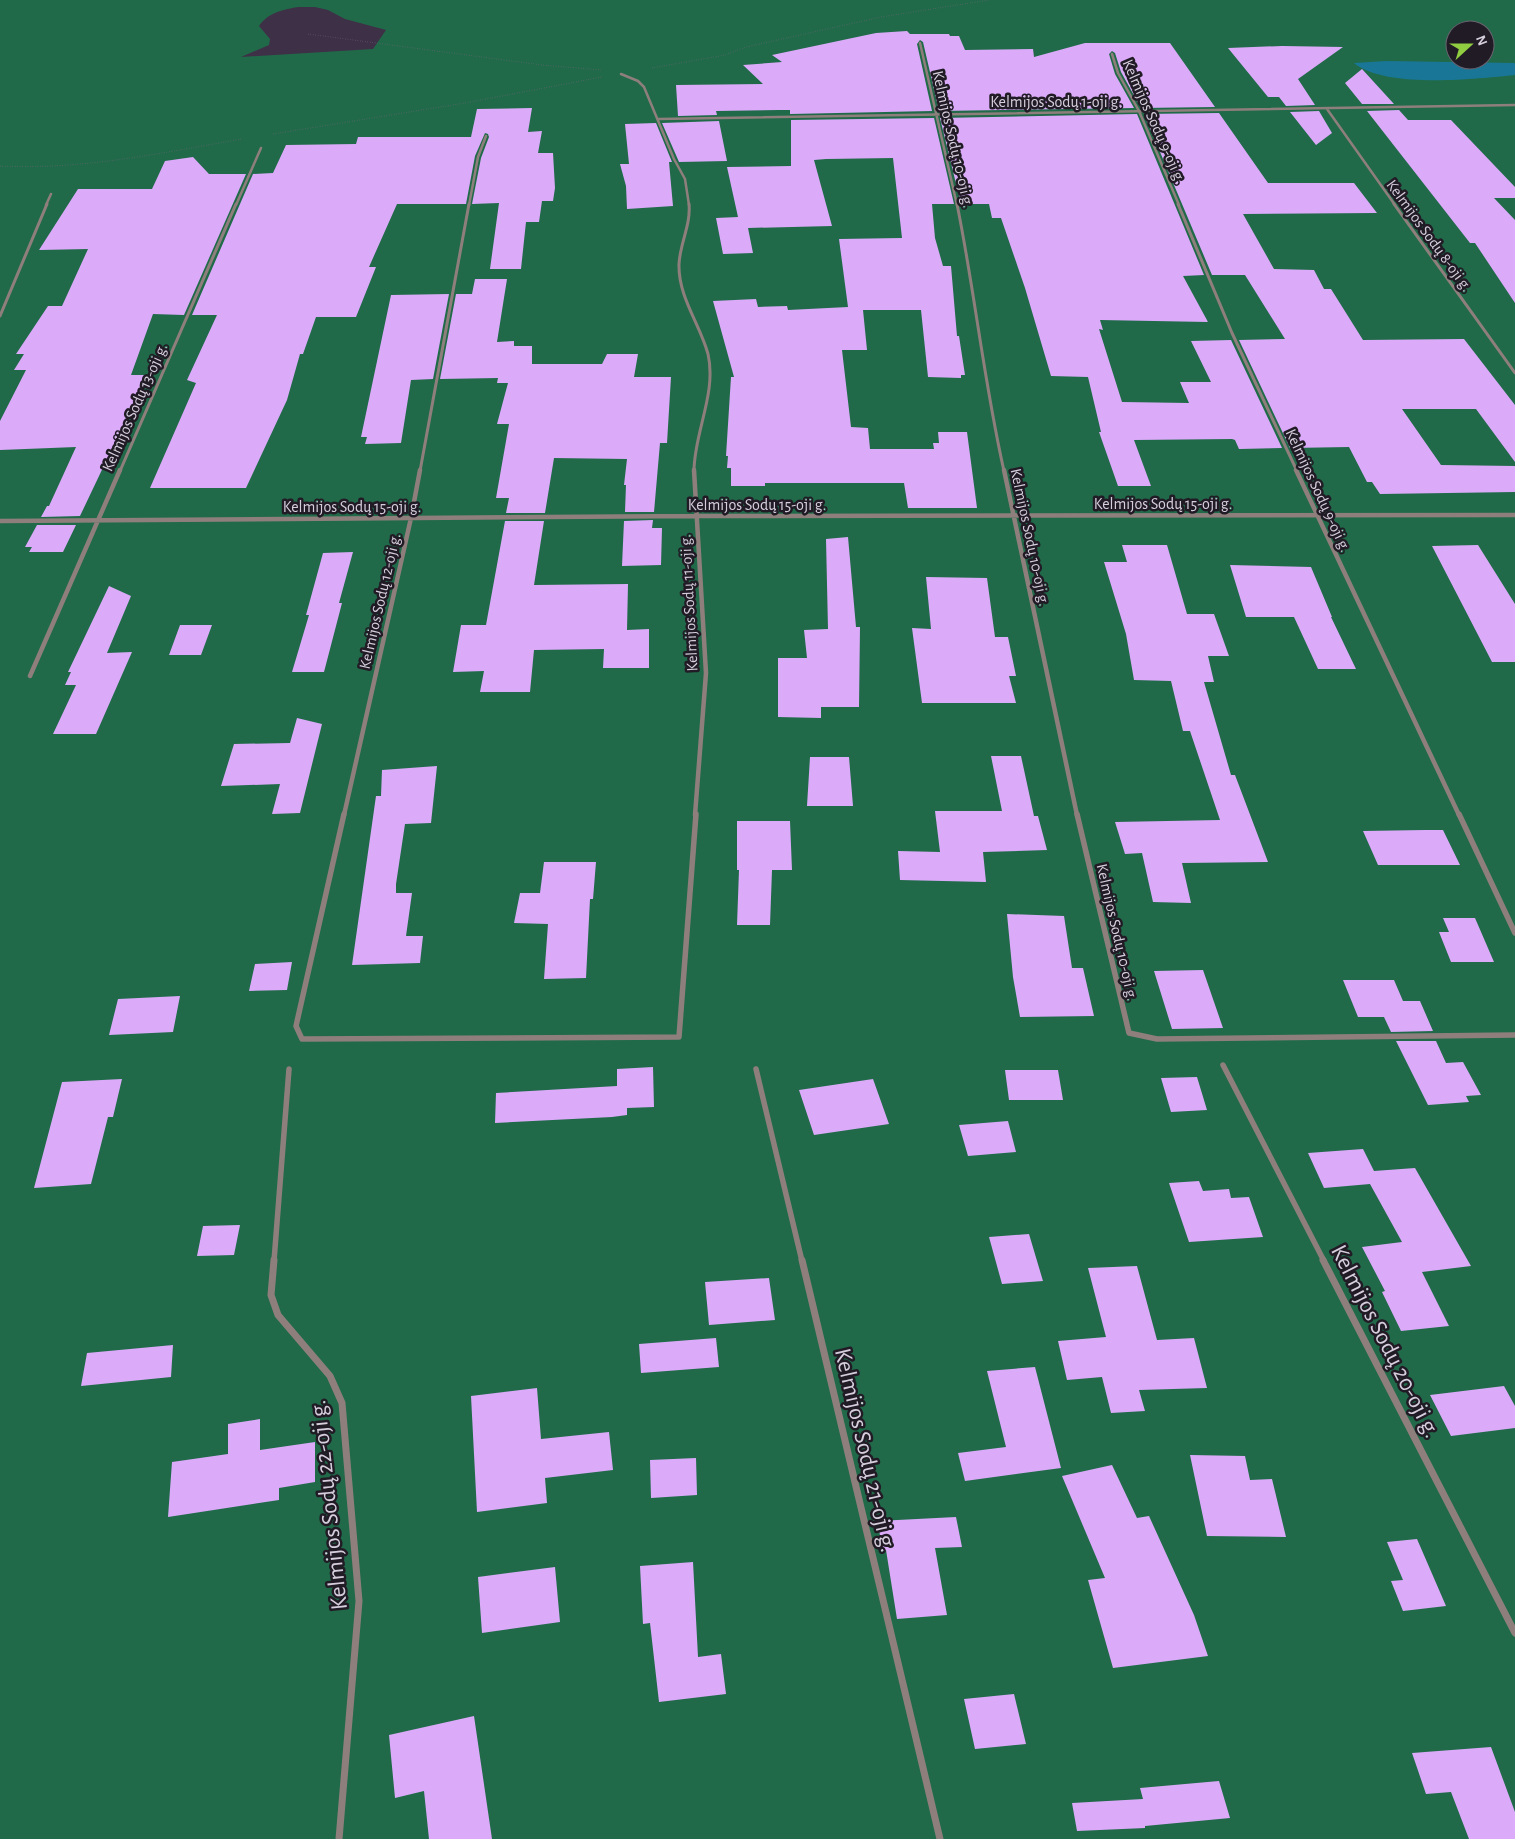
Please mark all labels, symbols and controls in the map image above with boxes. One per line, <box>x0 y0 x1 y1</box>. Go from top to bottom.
north arrow <box>1445 20 1495 70</box>
text: N <box>1473 34 1489 48</box>
street label: Kelmijos Sodų 9-oji g. <box>1119 57 1189 186</box>
street label: Kelmijos Sodų 10-oji g. <box>928 69 977 210</box>
street label: Kelmijos Sodų 1-oji g. <box>990 94 1122 111</box>
street label: Kelmijos Sodų 8-oji g. <box>1383 177 1475 295</box>
street label: Kelmijos Sodų 13-oji g. <box>99 341 171 474</box>
street label: Kelmijos Sodų 9-oji g. <box>1282 426 1354 555</box>
street label: Kelmijos Sodų 10-oji g. <box>1007 467 1052 608</box>
street label: Kelmijos Sodų 15-oji g. <box>1094 496 1232 513</box>
street label: Kelmijos Sodų 15-oji g. <box>688 497 826 514</box>
street label: Kelmijos Sodų 15-oji g. <box>283 499 421 516</box>
street label: Kelmijos Sodų 12-oji g. <box>357 532 404 671</box>
street label: Kelmijos Sodų 11-oji g. <box>677 534 702 672</box>
street label: Kelmijos Sodų 10-oji g. <box>1092 862 1141 1003</box>
street label: Kelmijos Sodų 20-oji g. <box>1326 1241 1444 1442</box>
street label: Kelmijos Sodų 21-oji g. <box>830 1346 900 1554</box>
street label: Kelmijos Sodų 22-oji g. <box>306 1399 352 1611</box>

